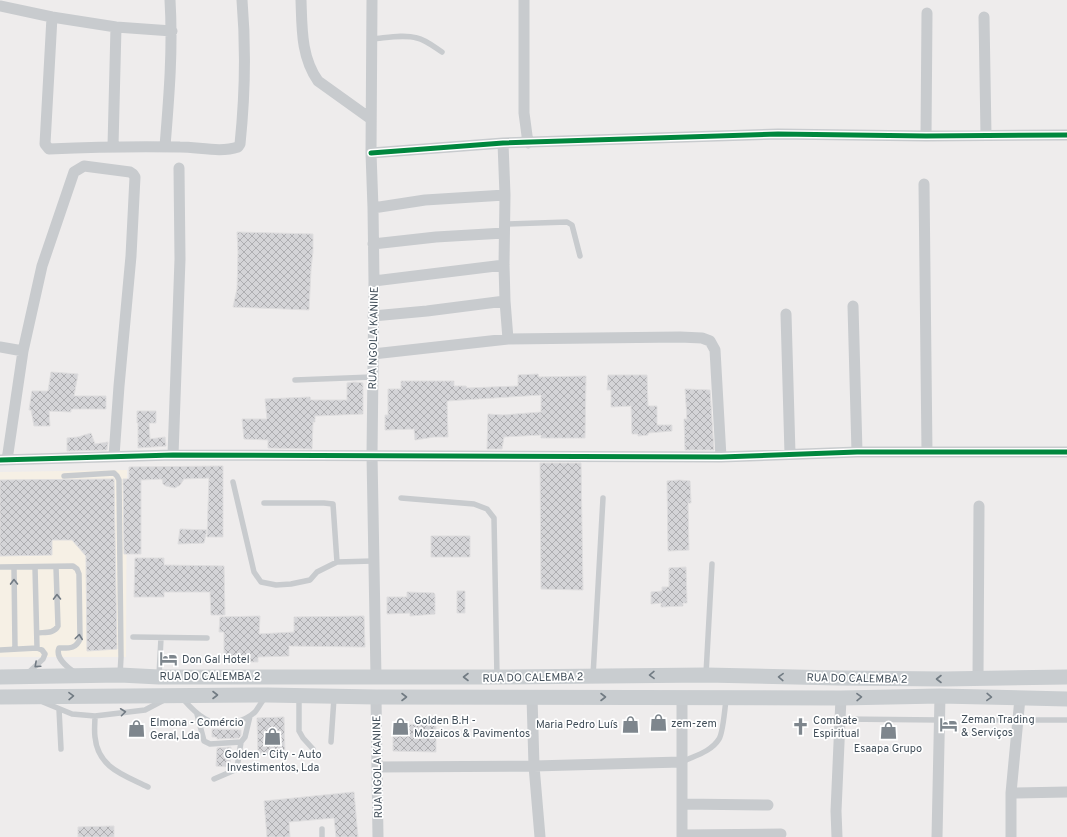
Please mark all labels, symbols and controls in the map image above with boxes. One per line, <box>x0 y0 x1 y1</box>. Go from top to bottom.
street label: RUA NGOLA KANINE <box>366 286 382 390</box>
one-way arrow <box>10 579 18 585</box>
one-way arrow <box>53 594 61 600</box>
one-way arrow <box>74 634 83 640</box>
hotel icon: Don Gal Hotel <box>159 649 179 669</box>
place label: Don Gal Hotel <box>182 653 250 667</box>
one-way arrow <box>35 660 42 667</box>
street label: RUA DO CALEMBA 2 <box>160 670 260 684</box>
street label: RUA DO CALEMBA 2 <box>482 670 584 686</box>
one-way arrow <box>649 671 655 679</box>
street label: RUA DO CALEMBA 2 <box>806 671 908 687</box>
one-way arrow <box>778 672 784 681</box>
one-way arrow <box>463 673 469 681</box>
one-way arrow <box>936 675 942 683</box>
one-way arrow <box>212 691 218 699</box>
one-way arrow <box>68 692 74 700</box>
one-way arrow <box>401 693 407 701</box>
one-way arrow <box>600 693 606 701</box>
one-way arrow <box>856 693 862 701</box>
one-way arrow <box>986 693 992 701</box>
one-way arrow <box>120 708 126 717</box>
shop icon: zem-zem <box>648 713 668 733</box>
place label: Zeman Trading & Serviços <box>961 713 1035 740</box>
place label: Golden B.H - Mozaicos & Pavimentos <box>414 714 530 741</box>
shop icon: Maria Pedro Luís <box>621 714 641 734</box>
place label: Combate Espiritual <box>813 714 859 741</box>
street label: RUA NGOLA KANINE <box>370 715 386 819</box>
hotel icon: Zeman Trading & Serviços <box>938 715 958 735</box>
place label: Elmona - Comércio Geral, Lda <box>150 716 244 743</box>
shop icon: Golden B.H - Mozaicos & Pavimentos <box>391 716 411 736</box>
church icon: Combate Espiritual <box>790 716 810 736</box>
place label: zem-zem <box>671 717 717 731</box>
shop icon: Elmona - Comércio Geral, Lda <box>127 718 147 738</box>
place label: Maria Pedro Luís <box>536 718 618 732</box>
shop icon: Esaapa Grupo <box>878 720 898 740</box>
shop icon: Golden - City - Auto Investimentos, Lda <box>263 726 283 746</box>
place label: Esaapa Grupo <box>854 742 922 756</box>
place label: Golden - City - Auto Investimentos, Lda <box>224 748 322 775</box>

